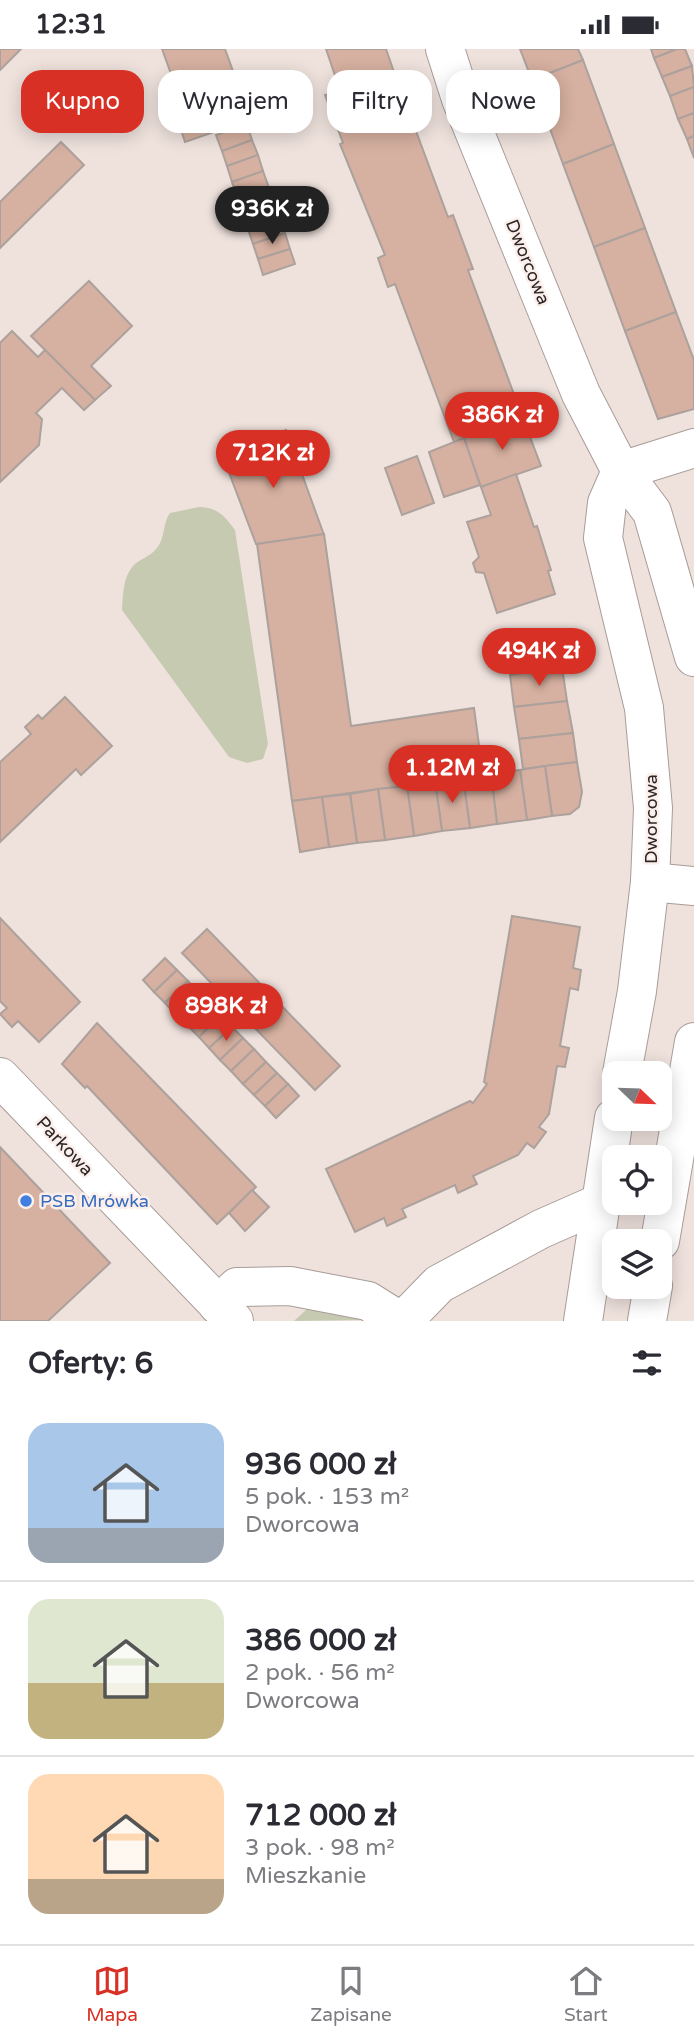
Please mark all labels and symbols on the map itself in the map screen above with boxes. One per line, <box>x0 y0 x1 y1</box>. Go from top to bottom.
pin: 936K zł <box>207 187 337 246</box>
street label: Dworcowa <box>501 216 555 308</box>
pin: 386K zł <box>437 393 567 452</box>
pin: 712K zł <box>208 431 338 490</box>
pin: 494K zł <box>474 629 604 688</box>
pin: 1.12M zł <box>380 745 524 805</box>
street label: Dworcowa <box>640 774 662 864</box>
pin: 898K zł <box>161 983 291 1043</box>
north arrow <box>602 1061 672 1131</box>
street label: Parkowa <box>32 1112 98 1180</box>
place label: PSB Mrówka <box>40 1190 149 1212</box>
marker: PSB Mrówka <box>18 1193 34 1209</box>

